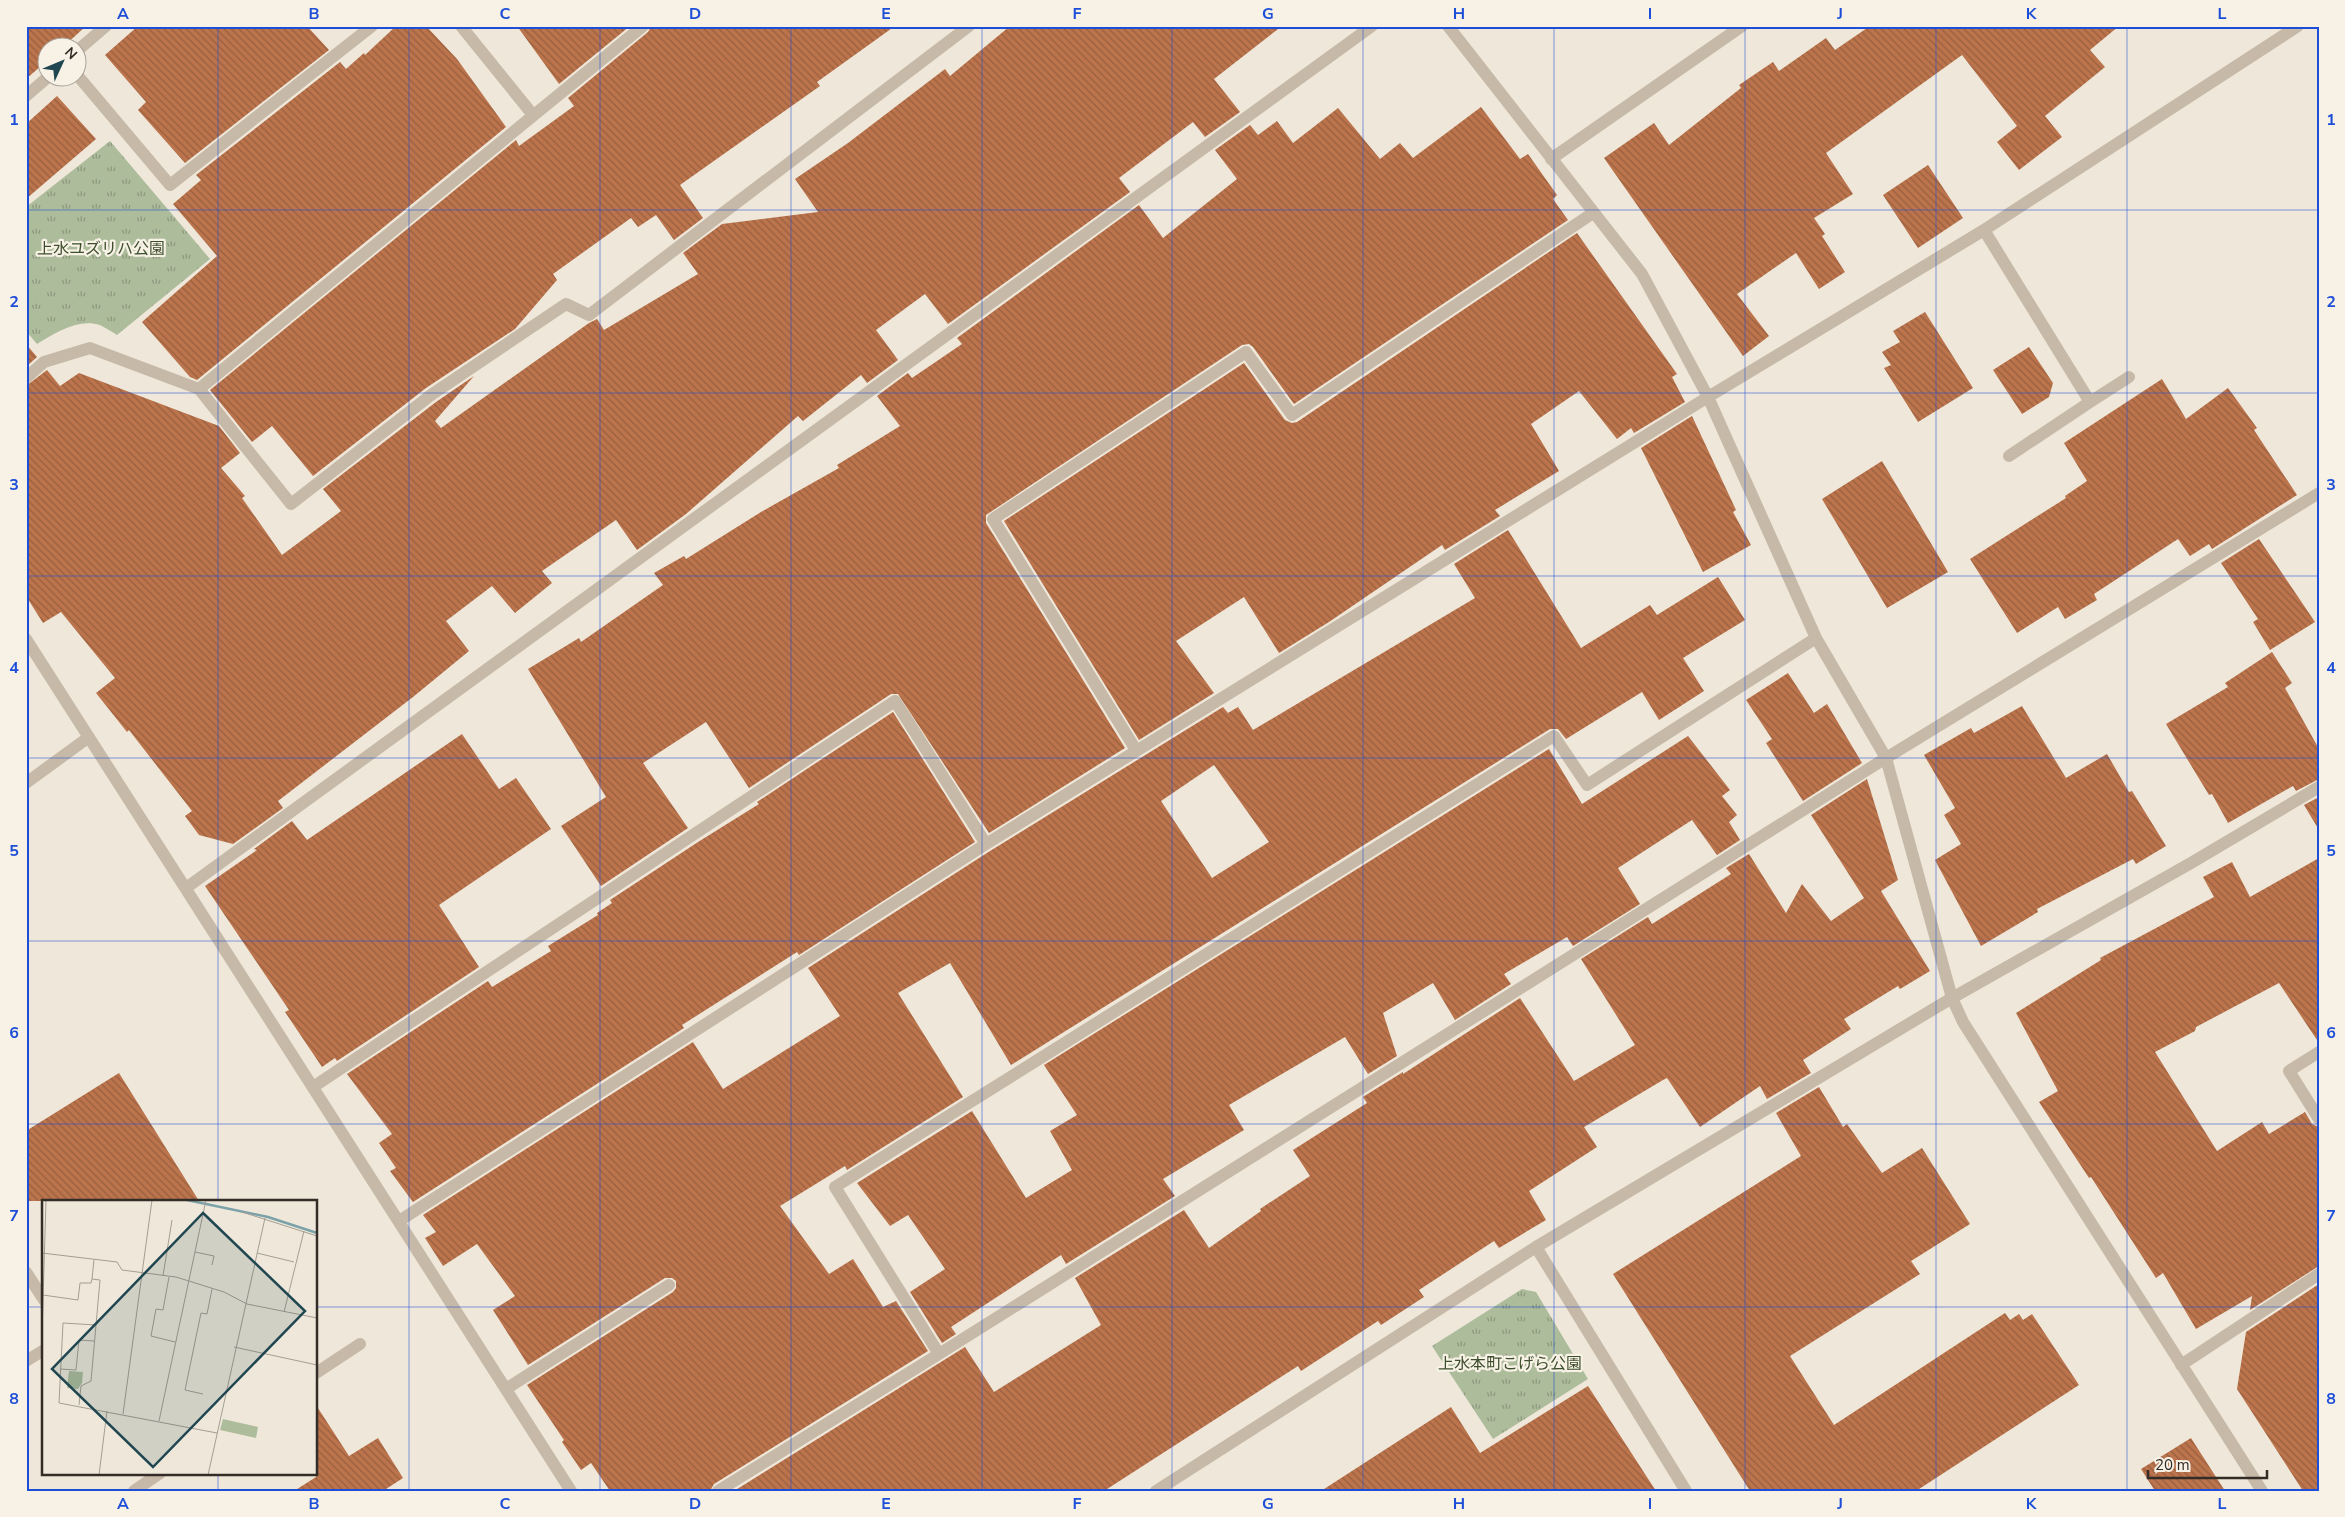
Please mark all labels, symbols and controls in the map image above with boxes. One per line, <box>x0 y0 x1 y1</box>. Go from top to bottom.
text: A <box>117 3 129 25</box>
text: B <box>308 3 320 25</box>
text: C <box>500 3 511 25</box>
text: D <box>689 3 701 25</box>
text: E <box>881 3 891 25</box>
text: F <box>1073 3 1082 25</box>
text: G <box>1262 3 1274 25</box>
text: H <box>1453 3 1465 25</box>
text: I <box>1648 3 1652 25</box>
text: J <box>1836 3 1843 25</box>
text: K <box>2026 3 2038 25</box>
text: L <box>2218 3 2227 25</box>
north arrow <box>38 38 88 88</box>
text: N <box>61 43 81 64</box>
text: 1 <box>9 109 19 131</box>
text: 1 <box>2326 109 2336 131</box>
park label: 上水ユズリハ公園 <box>37 238 165 260</box>
text: 2 <box>9 291 19 313</box>
text: 2 <box>2326 291 2336 313</box>
text: 3 <box>9 474 19 496</box>
text: 3 <box>2326 474 2336 496</box>
text: 4 <box>9 657 19 679</box>
text: 4 <box>2326 657 2336 679</box>
text: 5 <box>9 840 19 862</box>
text: 5 <box>2326 840 2336 862</box>
text: 6 <box>9 1022 19 1044</box>
text: 6 <box>2326 1022 2336 1044</box>
inset map <box>42 1200 318 1474</box>
text: 7 <box>9 1205 19 1227</box>
text: 7 <box>2326 1205 2336 1227</box>
park label: 上水本町こげら公園 <box>1438 1353 1582 1375</box>
text: 8 <box>9 1388 19 1410</box>
text: 8 <box>2326 1388 2336 1410</box>
scale bar <box>2148 1447 2266 1479</box>
text: 20 m <box>2155 1455 2190 1475</box>
text: A <box>117 1493 129 1515</box>
text: B <box>308 1493 320 1515</box>
text: C <box>500 1493 511 1515</box>
text: D <box>689 1493 701 1515</box>
text: E <box>881 1493 891 1515</box>
text: F <box>1073 1493 1082 1515</box>
text: G <box>1262 1493 1274 1515</box>
text: H <box>1453 1493 1465 1515</box>
text: I <box>1648 1493 1652 1515</box>
text: J <box>1836 1493 1843 1515</box>
text: K <box>2026 1493 2038 1515</box>
text: L <box>2218 1493 2227 1515</box>

